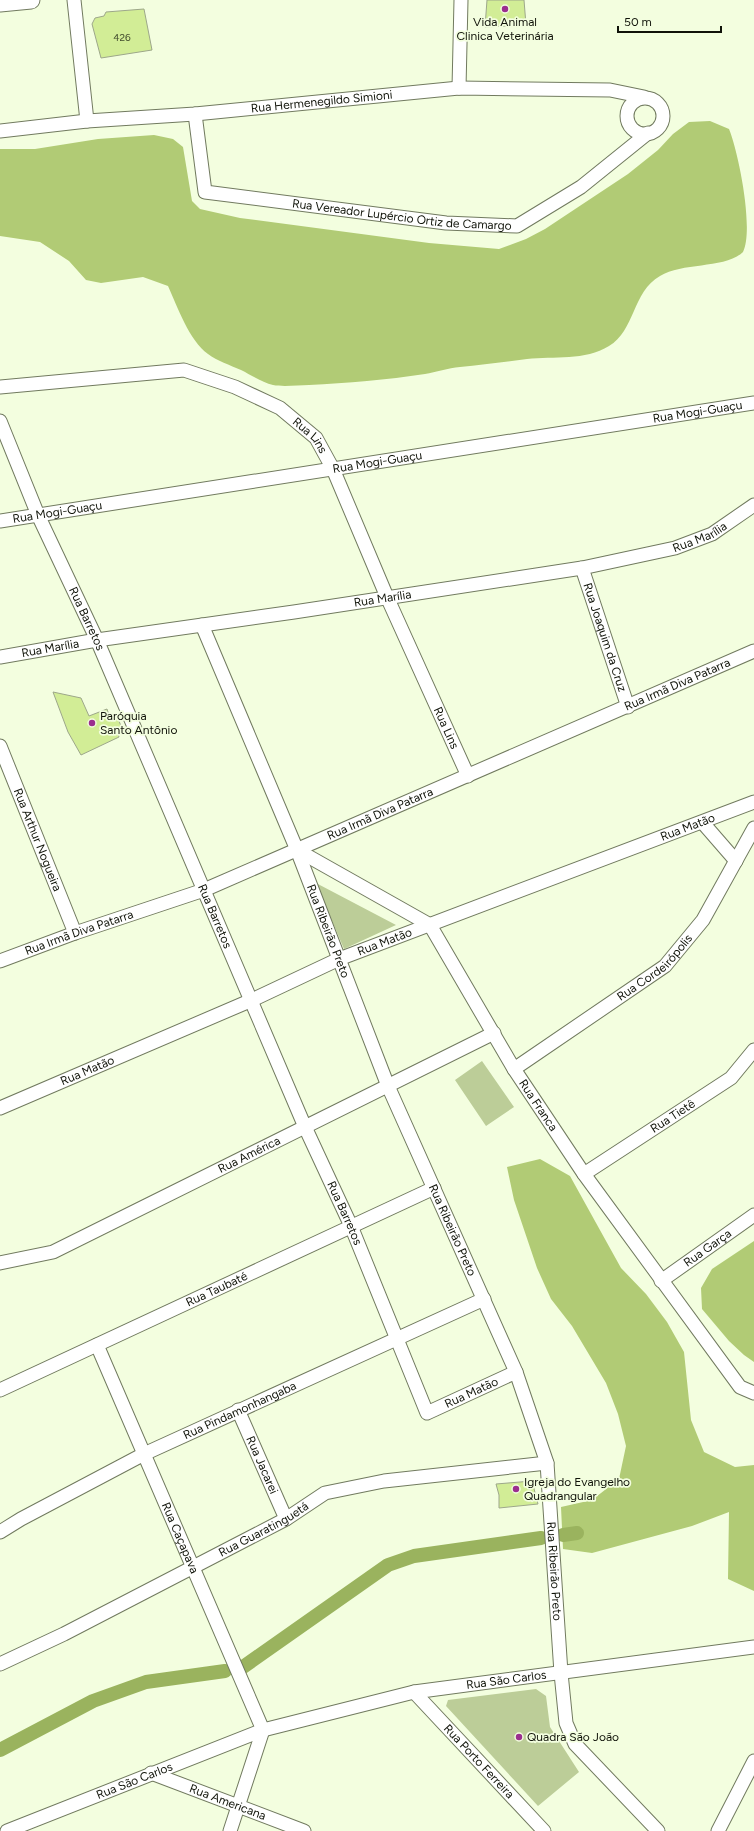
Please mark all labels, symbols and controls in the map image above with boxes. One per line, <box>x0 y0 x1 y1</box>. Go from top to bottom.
marker: Vida Animal Clinica Veterinária <box>500 4 510 14</box>
scale bar <box>618 8 721 34</box>
place label: Vida Animal Clinica Veterinária <box>456 15 554 43</box>
text: 50 m <box>624 15 652 29</box>
house number: 426 <box>113 31 131 44</box>
street label: Rua Hermenegildo Simioni <box>250 88 393 115</box>
street label: Rua Vereador Lupércio Ortiz de Camargo <box>291 196 512 233</box>
street label: Rua Mogi-Guaçu <box>652 398 743 426</box>
street label: Rua Lins <box>290 414 330 456</box>
street label: Rua Mogi-Guaçu <box>332 448 423 476</box>
street label: Rua Mogi-Guaçu <box>12 498 103 526</box>
street label: Rua Marília <box>671 519 730 555</box>
street label: Rua Joaquim da Cruz <box>580 581 629 694</box>
street label: Rua Barretos <box>66 585 108 653</box>
street label: Rua Marília <box>353 587 412 610</box>
street label: Rua Marília <box>20 636 80 660</box>
street label: Rua Irmã Diva Patarra <box>622 655 732 714</box>
street label: Rua Lins <box>431 705 462 751</box>
place label: Paróquia Santo Antônio <box>100 709 177 737</box>
marker: Paróquia Santo Antônio <box>87 718 97 728</box>
street label: Rua Irmã Diva Patarra <box>325 784 435 843</box>
street label: Rua Arthur Nogueira <box>11 786 65 893</box>
street label: Rua Matão <box>658 810 717 844</box>
street label: Rua Barretos <box>195 882 235 951</box>
street label: Rua Ribeirão Preto <box>304 882 353 980</box>
street label: Rua Irmã Diva Patarra <box>23 907 135 958</box>
street label: Rua Matão <box>355 925 414 958</box>
street label: Rua Cordeirópolis <box>614 931 695 1004</box>
street label: Rua Matão <box>58 1053 116 1088</box>
street label: Rua Franca <box>516 1077 560 1134</box>
street label: Rua Tietê <box>648 1096 698 1136</box>
street label: Rua América <box>216 1133 282 1176</box>
street label: Rua Barretos <box>324 1179 365 1247</box>
street label: Rua Ribeirão Preto <box>426 1182 479 1278</box>
street label: Rua Garça <box>681 1226 734 1270</box>
street label: Rua Taubaté <box>184 1269 250 1309</box>
street label: Rua Matão <box>442 1374 500 1411</box>
street label: Rua Pindamonhangaba <box>181 1379 298 1442</box>
street label: Rua Jacarei <box>243 1434 281 1496</box>
place label: Igreja do Evangelho Quadrangular <box>524 1475 630 1503</box>
marker: Igreja do Evangelho Quadrangular <box>511 1484 521 1494</box>
street label: Rua Guaratinguetá <box>216 1499 311 1560</box>
street label: Rua Caçapava <box>159 1500 202 1576</box>
street label: Rua Ribeirão Preto <box>544 1521 564 1621</box>
street label: Rua São Carlos <box>465 1667 548 1692</box>
street label: Rua Porto Ferreira <box>441 1721 517 1801</box>
place label: Quadra São João <box>527 1730 619 1744</box>
marker: Quadra São João <box>514 1732 524 1742</box>
street label: Rua São Carlos <box>94 1759 175 1802</box>
street label: Rua Americana <box>188 1781 268 1823</box>

